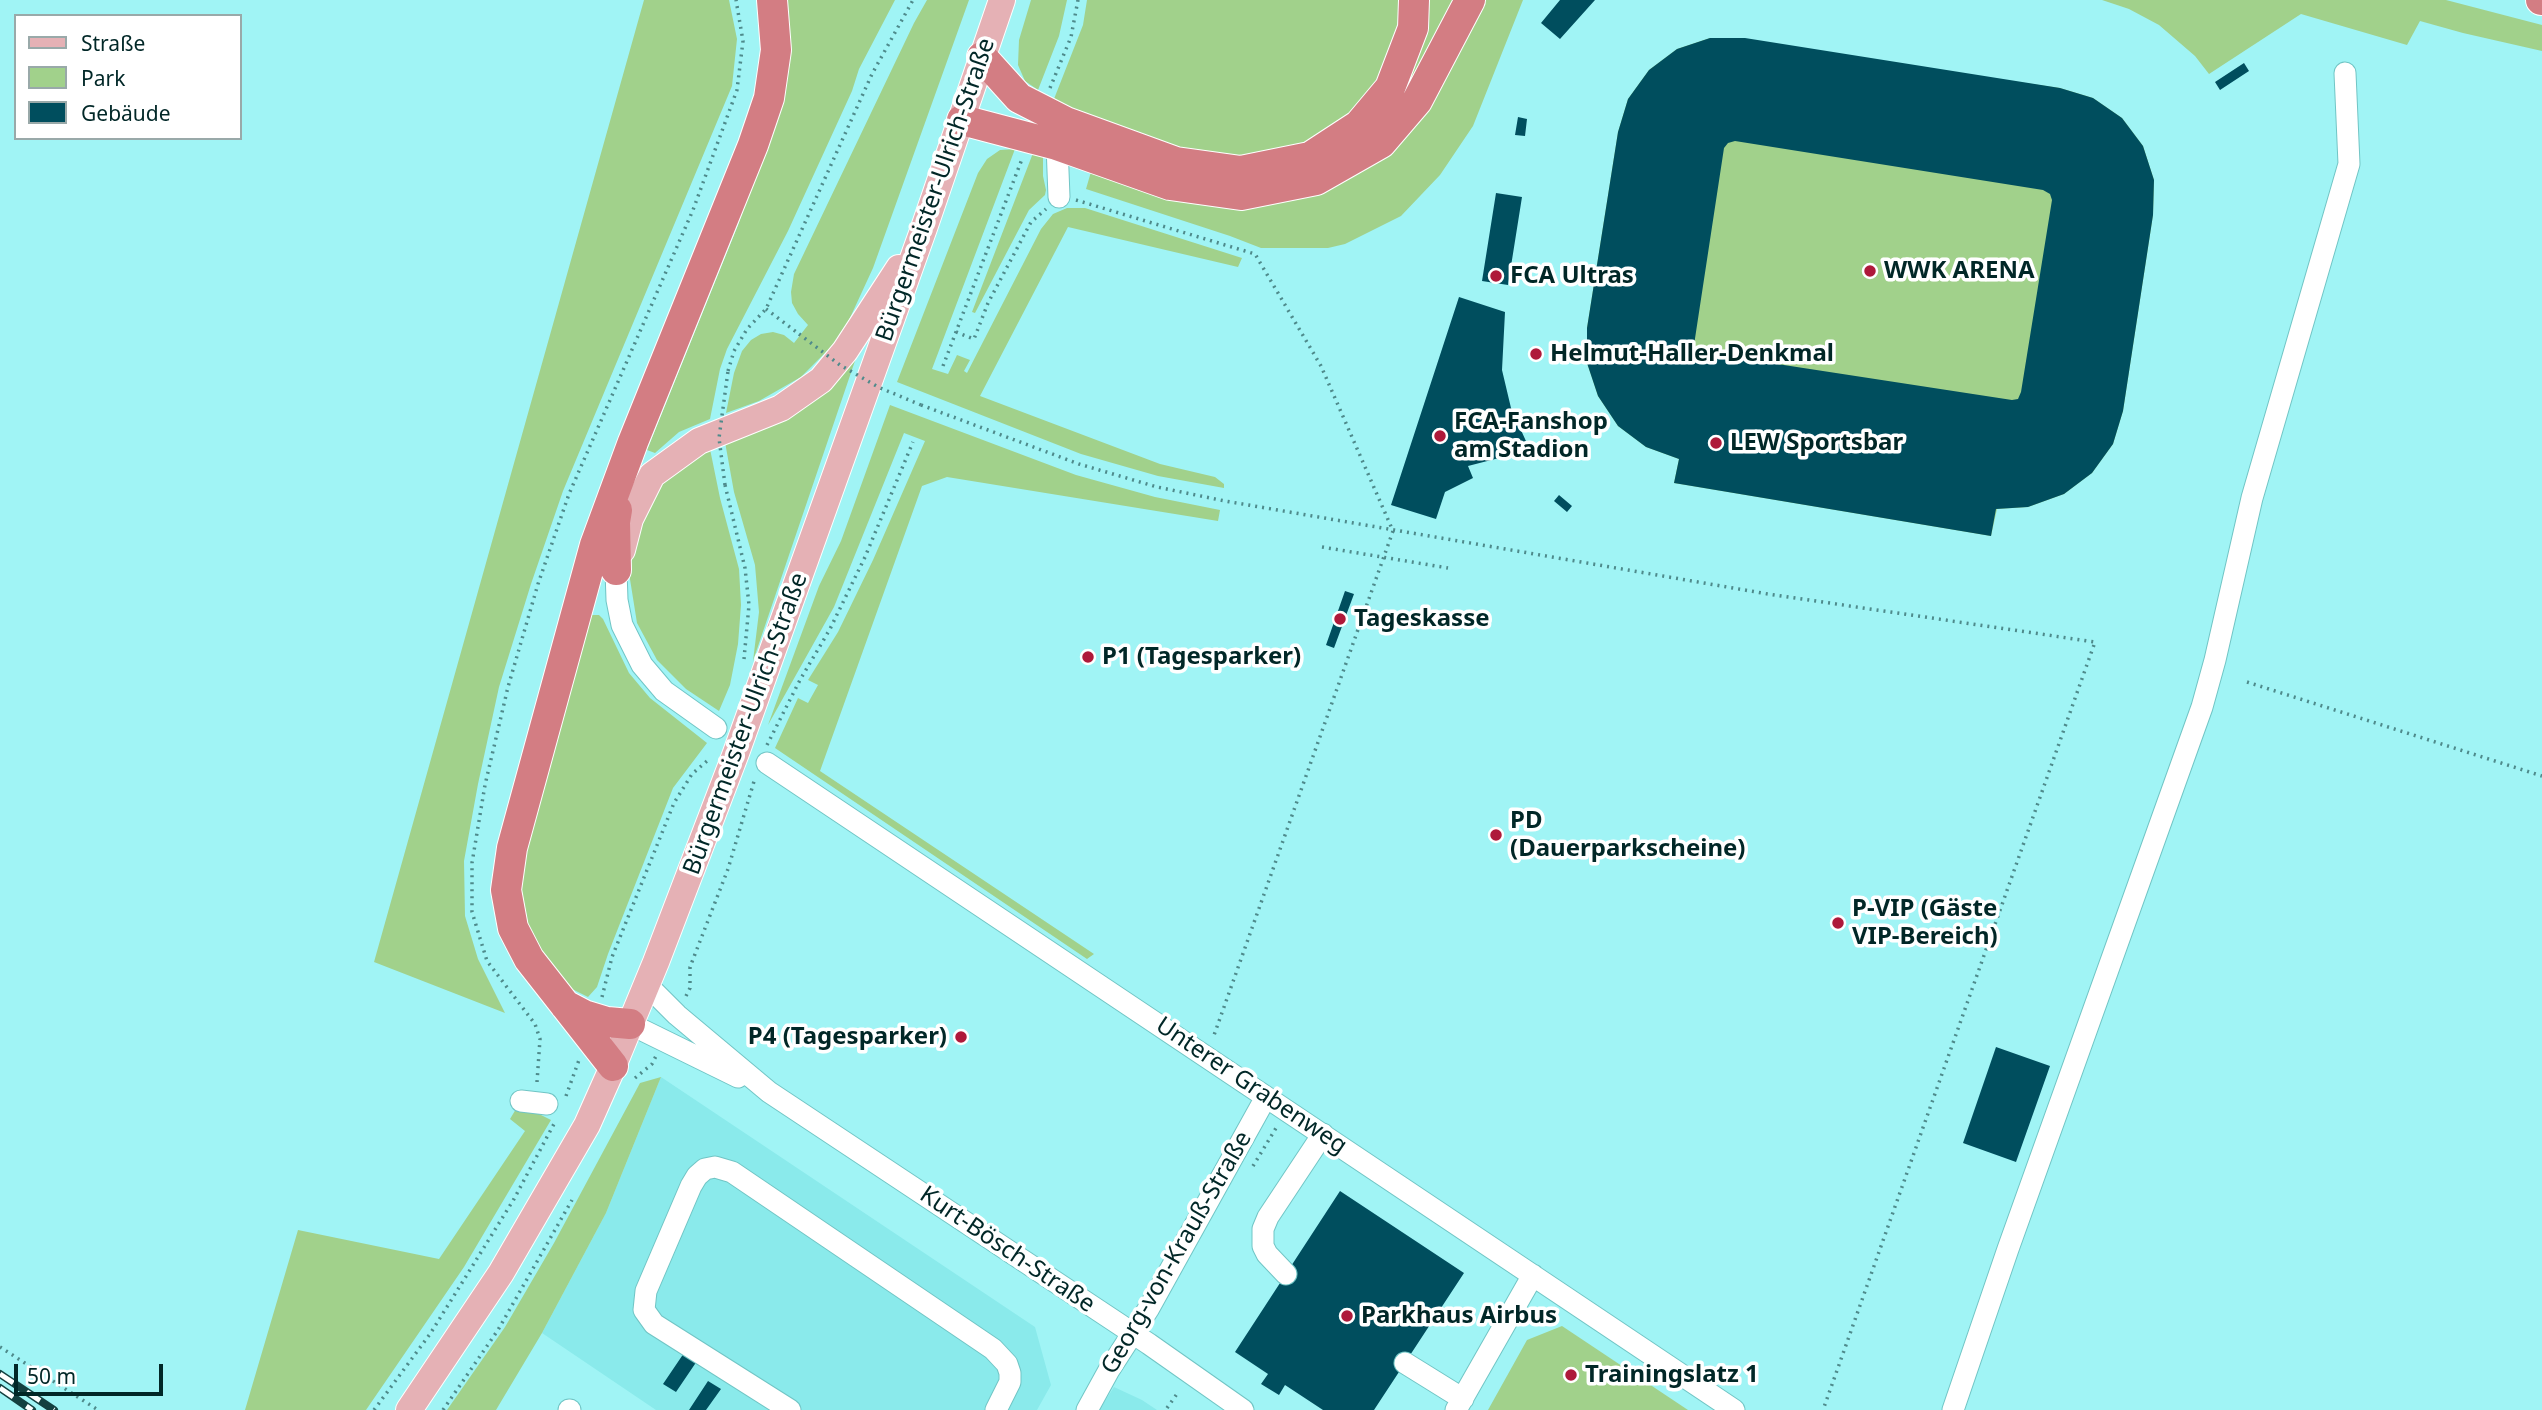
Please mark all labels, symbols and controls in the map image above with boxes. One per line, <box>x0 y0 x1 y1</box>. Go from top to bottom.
legend <box>14 14 242 140</box>
text: Straße <box>81 29 145 57</box>
street label: Bürgermeister-Ulrich-Straße <box>870 34 1002 346</box>
text: Park <box>81 64 125 92</box>
text: Gebäude <box>81 99 171 127</box>
place label: WWK ARENA <box>1884 257 2035 285</box>
place label: FCA Ultras <box>1510 262 1634 290</box>
marker: WWK ARENA <box>1862 263 1878 279</box>
marker: FCA Ultras <box>1488 268 1504 284</box>
place label: Helmut-Haller-Denkmal <box>1550 340 1834 368</box>
marker: Helmut-Haller-Denkmal <box>1528 346 1544 362</box>
place label: FCA-Fanshop am Stadion <box>1454 408 1608 464</box>
marker: FCA-Fanshop am Stadion <box>1432 428 1448 444</box>
place label: LEW Sportsbar <box>1730 429 1903 457</box>
marker: LEW Sportsbar <box>1708 435 1724 451</box>
street label: Bürgermeister-Ulrich-Straße <box>678 569 814 879</box>
place label: Tageskasse <box>1354 605 1490 633</box>
marker: Tageskasse <box>1332 611 1348 627</box>
place label: P1 (Tagesparker) <box>1102 643 1301 671</box>
marker: P1 (Tagesparker) <box>1080 649 1096 665</box>
place label: PD (Dauerparkscheine) <box>1510 807 1745 863</box>
marker: PD (Dauerparkscheine) <box>1488 827 1504 843</box>
place label: P-VIP (Gäste VIP-Bereich) <box>1852 895 1998 951</box>
marker: P-VIP (Gäste VIP-Bereich) <box>1830 915 1846 931</box>
street label: Unterer Grabenweg <box>1150 1011 1352 1161</box>
place label: P4 (Tagesparker) <box>748 1023 947 1051</box>
marker: P4 (Tagesparker) <box>953 1029 969 1045</box>
street label: Georg-von-Krauß-Straße <box>1096 1126 1258 1380</box>
street label: Kurt-Bösch-Straße <box>914 1181 1100 1319</box>
place label: Parkhaus Airbus <box>1361 1302 1557 1330</box>
marker: Parkhaus Airbus <box>1339 1308 1355 1324</box>
scale bar <box>18 1350 166 1394</box>
place label: Trainingslatz 1 <box>1585 1361 1759 1389</box>
text: 50 m <box>27 1362 76 1390</box>
marker: Trainingslatz 1 <box>1563 1367 1579 1383</box>

